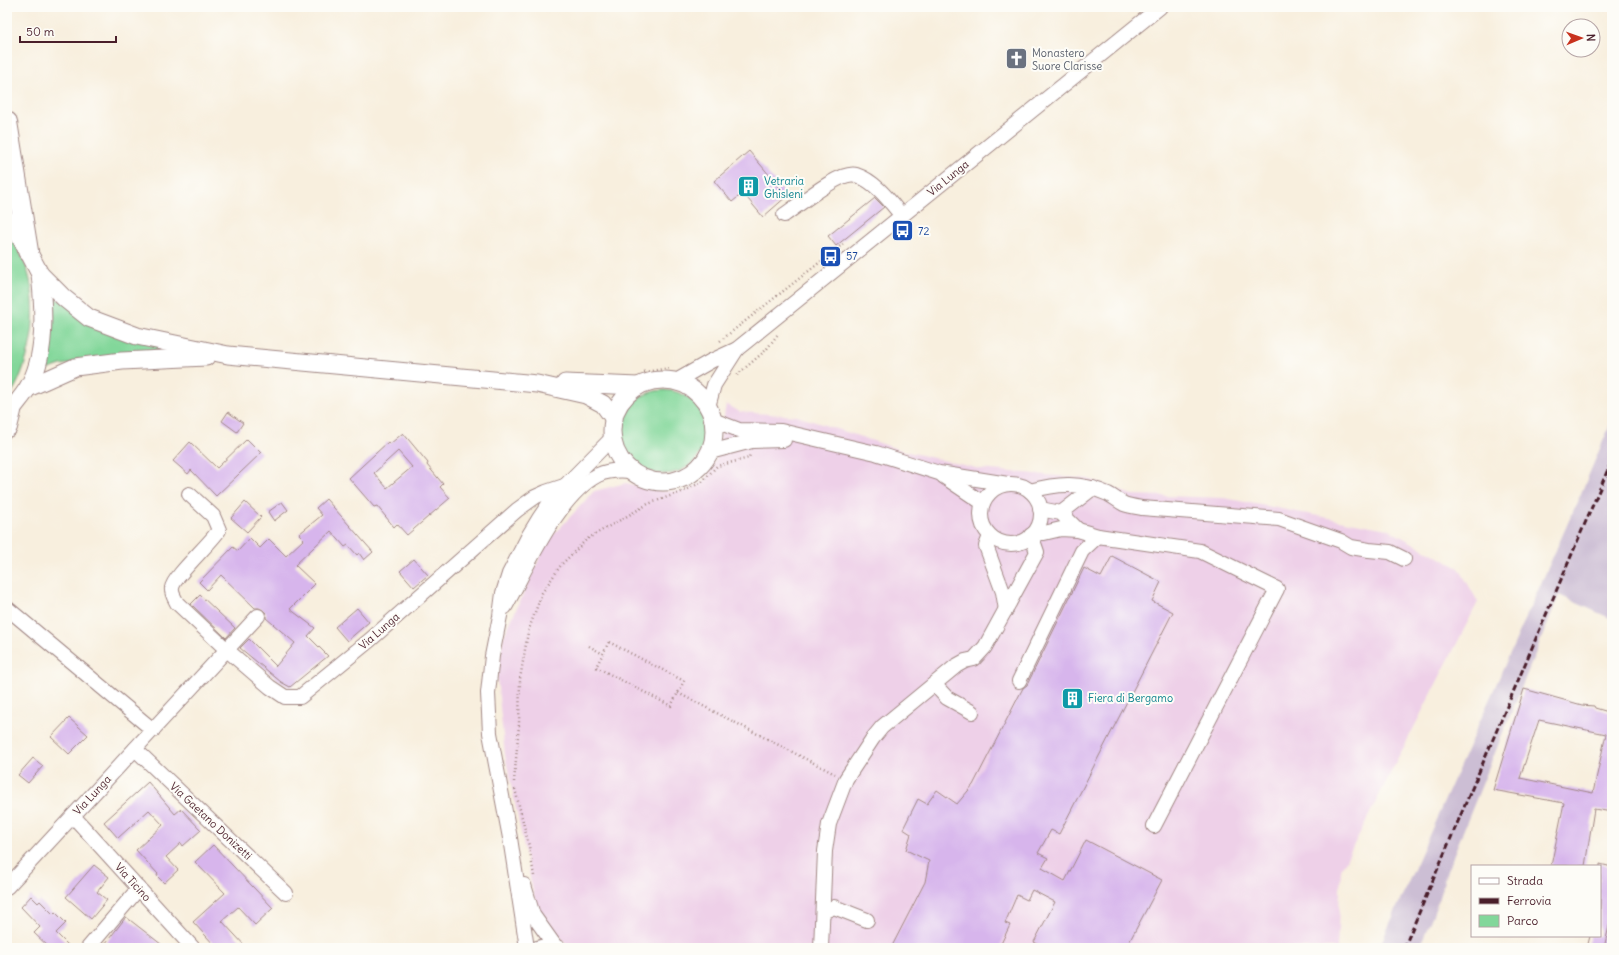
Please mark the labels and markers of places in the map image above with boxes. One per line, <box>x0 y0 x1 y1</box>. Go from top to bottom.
church icon: Monastero Suore Clarisse <box>1003 46 1029 72</box>
place label: Monastero Suore Clarisse <box>1032 46 1102 73</box>
building icon: Vetraria Ghisleni <box>736 174 762 200</box>
place label: Vetraria Ghisleni <box>764 174 804 201</box>
bus stop icon: 72 <box>890 218 916 244</box>
place label: 72 <box>918 224 929 238</box>
bus stop icon: 57 <box>817 243 843 269</box>
place label: 57 <box>846 249 858 263</box>
building icon: Fiera di Bergamo <box>1060 685 1086 711</box>
place label: Fiera di Bergamo <box>1088 691 1173 705</box>

